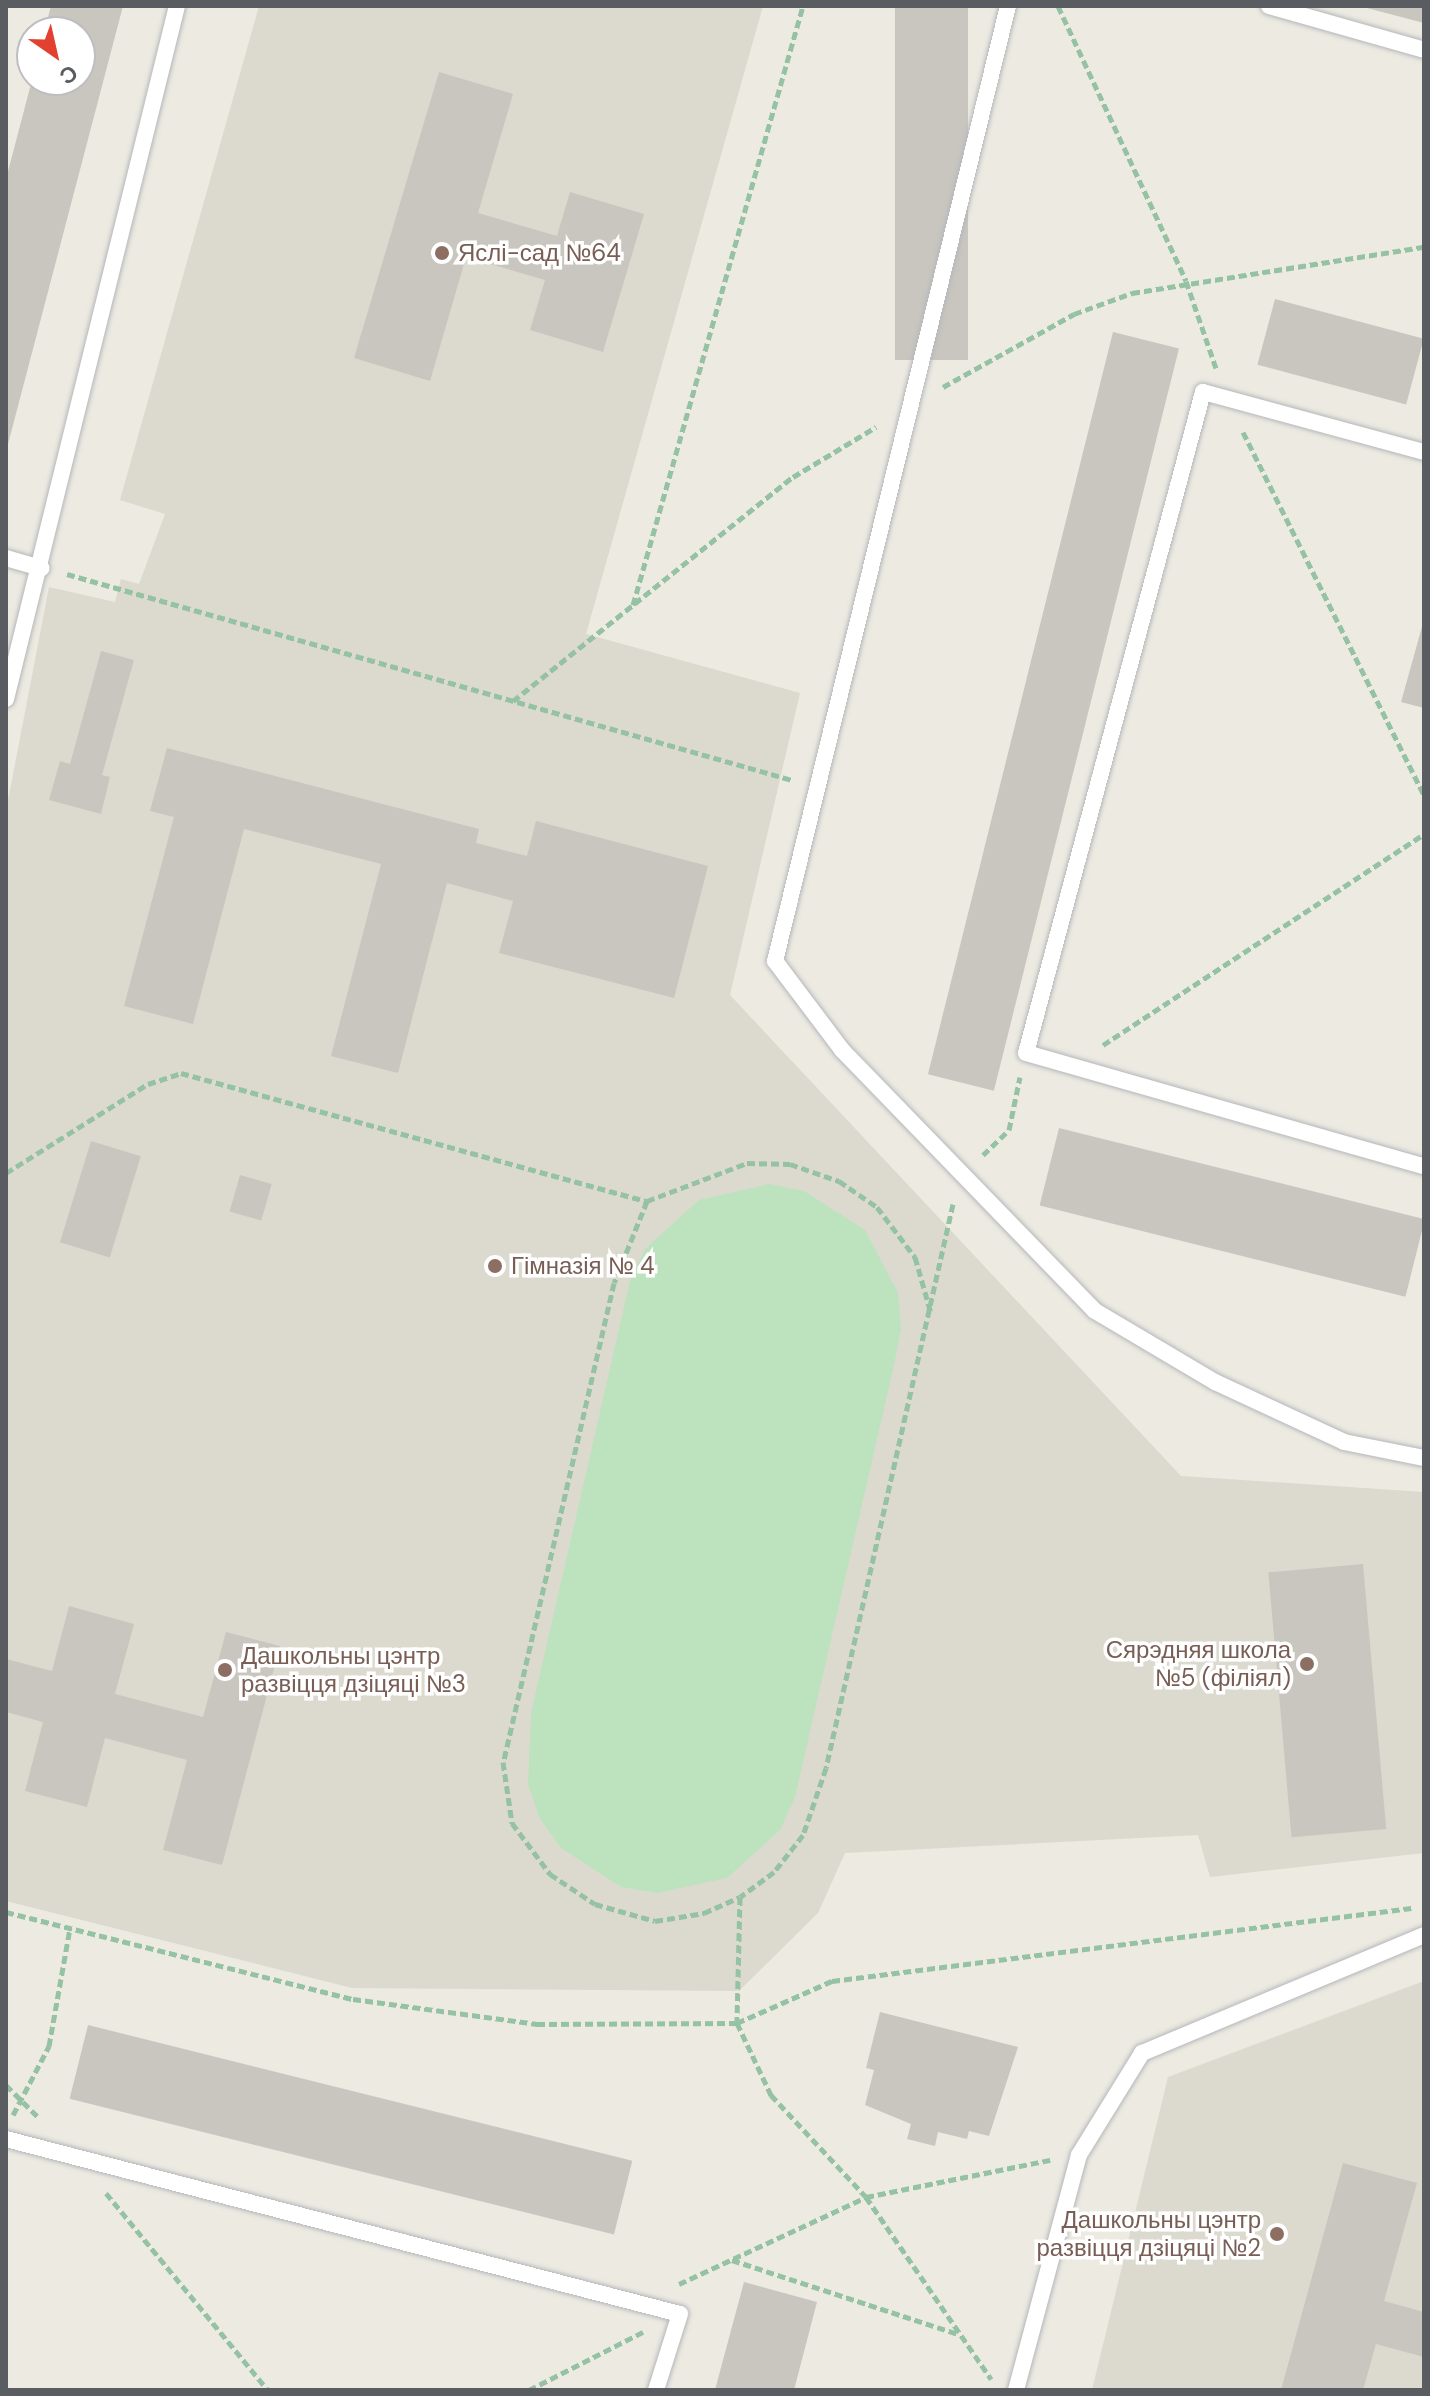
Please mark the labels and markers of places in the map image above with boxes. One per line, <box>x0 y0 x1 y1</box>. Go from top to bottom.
place label: Яслі-сад №64 <box>458 239 621 267</box>
marker: Яслі-сад №64 <box>433 244 451 262</box>
place label: Гімназія № 4 <box>511 1252 655 1280</box>
marker: Гімназія № 4 <box>486 1257 504 1275</box>
place label: Сярэдняя школа №5 (філіял) <box>1106 1636 1291 1692</box>
place label: Дашкольны цэнтр развіцця дзіцяці №3 <box>241 1642 466 1698</box>
marker: Сярэдняя школа №5 (філіял) <box>1298 1655 1316 1673</box>
marker: Дашкольны цэнтр развіцця дзіцяці №3 <box>216 1661 234 1679</box>
place label: Дашкольны цэнтр развіцця дзіцяці №2 <box>1037 2206 1261 2262</box>
marker: Дашкольны цэнтр развіцця дзіцяці №2 <box>1268 2225 1286 2243</box>

